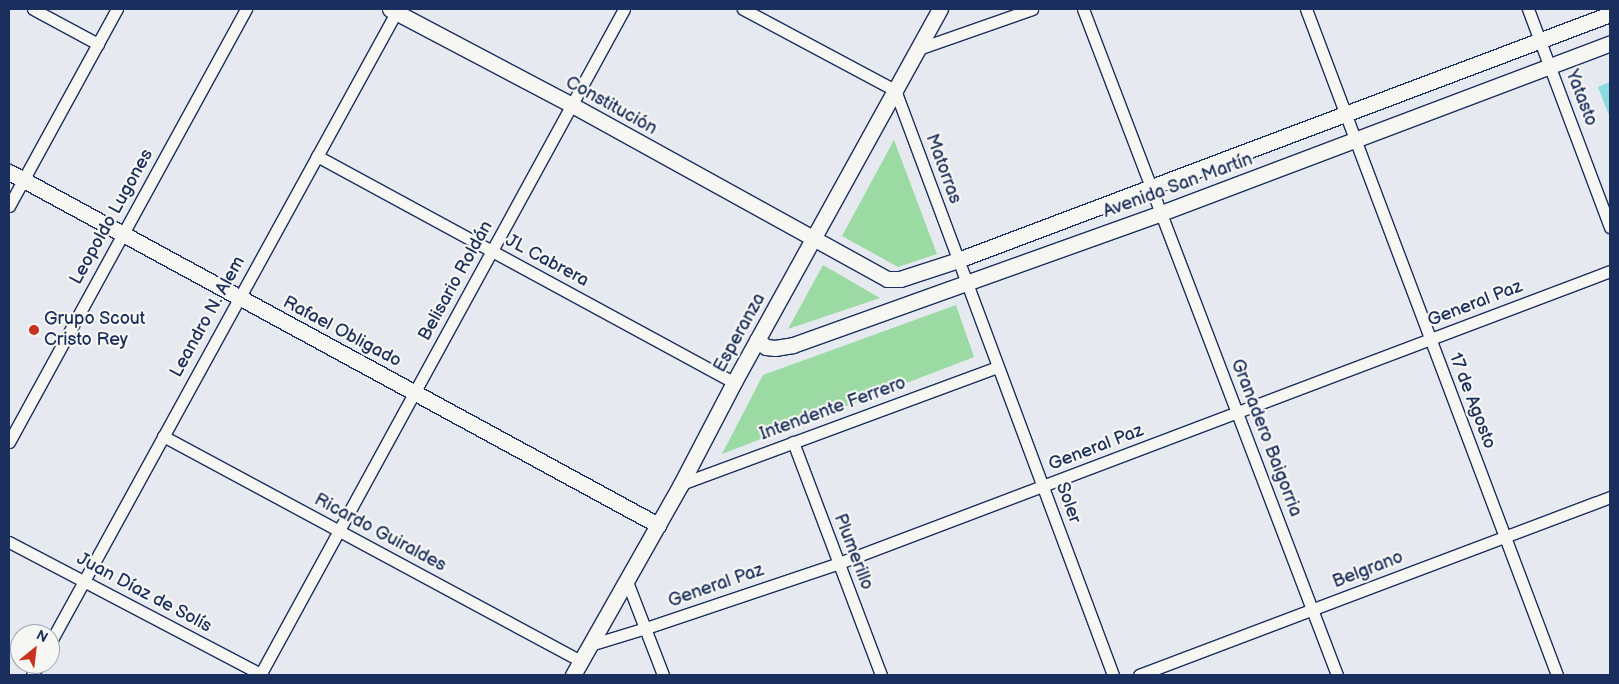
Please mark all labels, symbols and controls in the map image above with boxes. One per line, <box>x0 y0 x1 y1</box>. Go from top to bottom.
street label: Yatasto <box>1560 67 1602 129</box>
street label: Constitución <box>561 72 661 140</box>
street label: Matorras <box>920 131 966 207</box>
street label: Leopoldo Lugones <box>66 146 158 288</box>
street label: Avenida San Martín <box>1100 149 1256 223</box>
street label: Belisario Roldán <box>414 217 498 345</box>
street label: JL Cabrera <box>502 230 592 292</box>
street label: Leandro N. Alem <box>166 253 250 381</box>
street label: General Paz <box>1425 276 1525 332</box>
street label: Esperanza <box>709 290 771 376</box>
street label: Rafael Obligado <box>279 292 405 372</box>
place label: Grupo Scout Cristo Rey <box>44 309 146 352</box>
marker: Grupo Scout Cristo Rey <box>28 324 40 336</box>
street label: 17 de Agosto <box>1444 350 1500 452</box>
street label: Granadero Baigorria <box>1226 356 1306 520</box>
street label: Intendente Ferrero <box>757 373 909 445</box>
street label: General Paz <box>1046 420 1146 476</box>
street label: Soler <box>1051 479 1085 527</box>
street label: Ricardo Guiraldes <box>310 489 450 577</box>
street label: Plumerillo <box>829 511 877 593</box>
street label: Belgrano <box>1330 547 1406 593</box>
street label: Juan Díaz de Solís <box>73 548 215 638</box>
street label: General Paz <box>665 560 767 612</box>
north arrow <box>10 624 60 674</box>
text: N <box>33 626 51 646</box>

